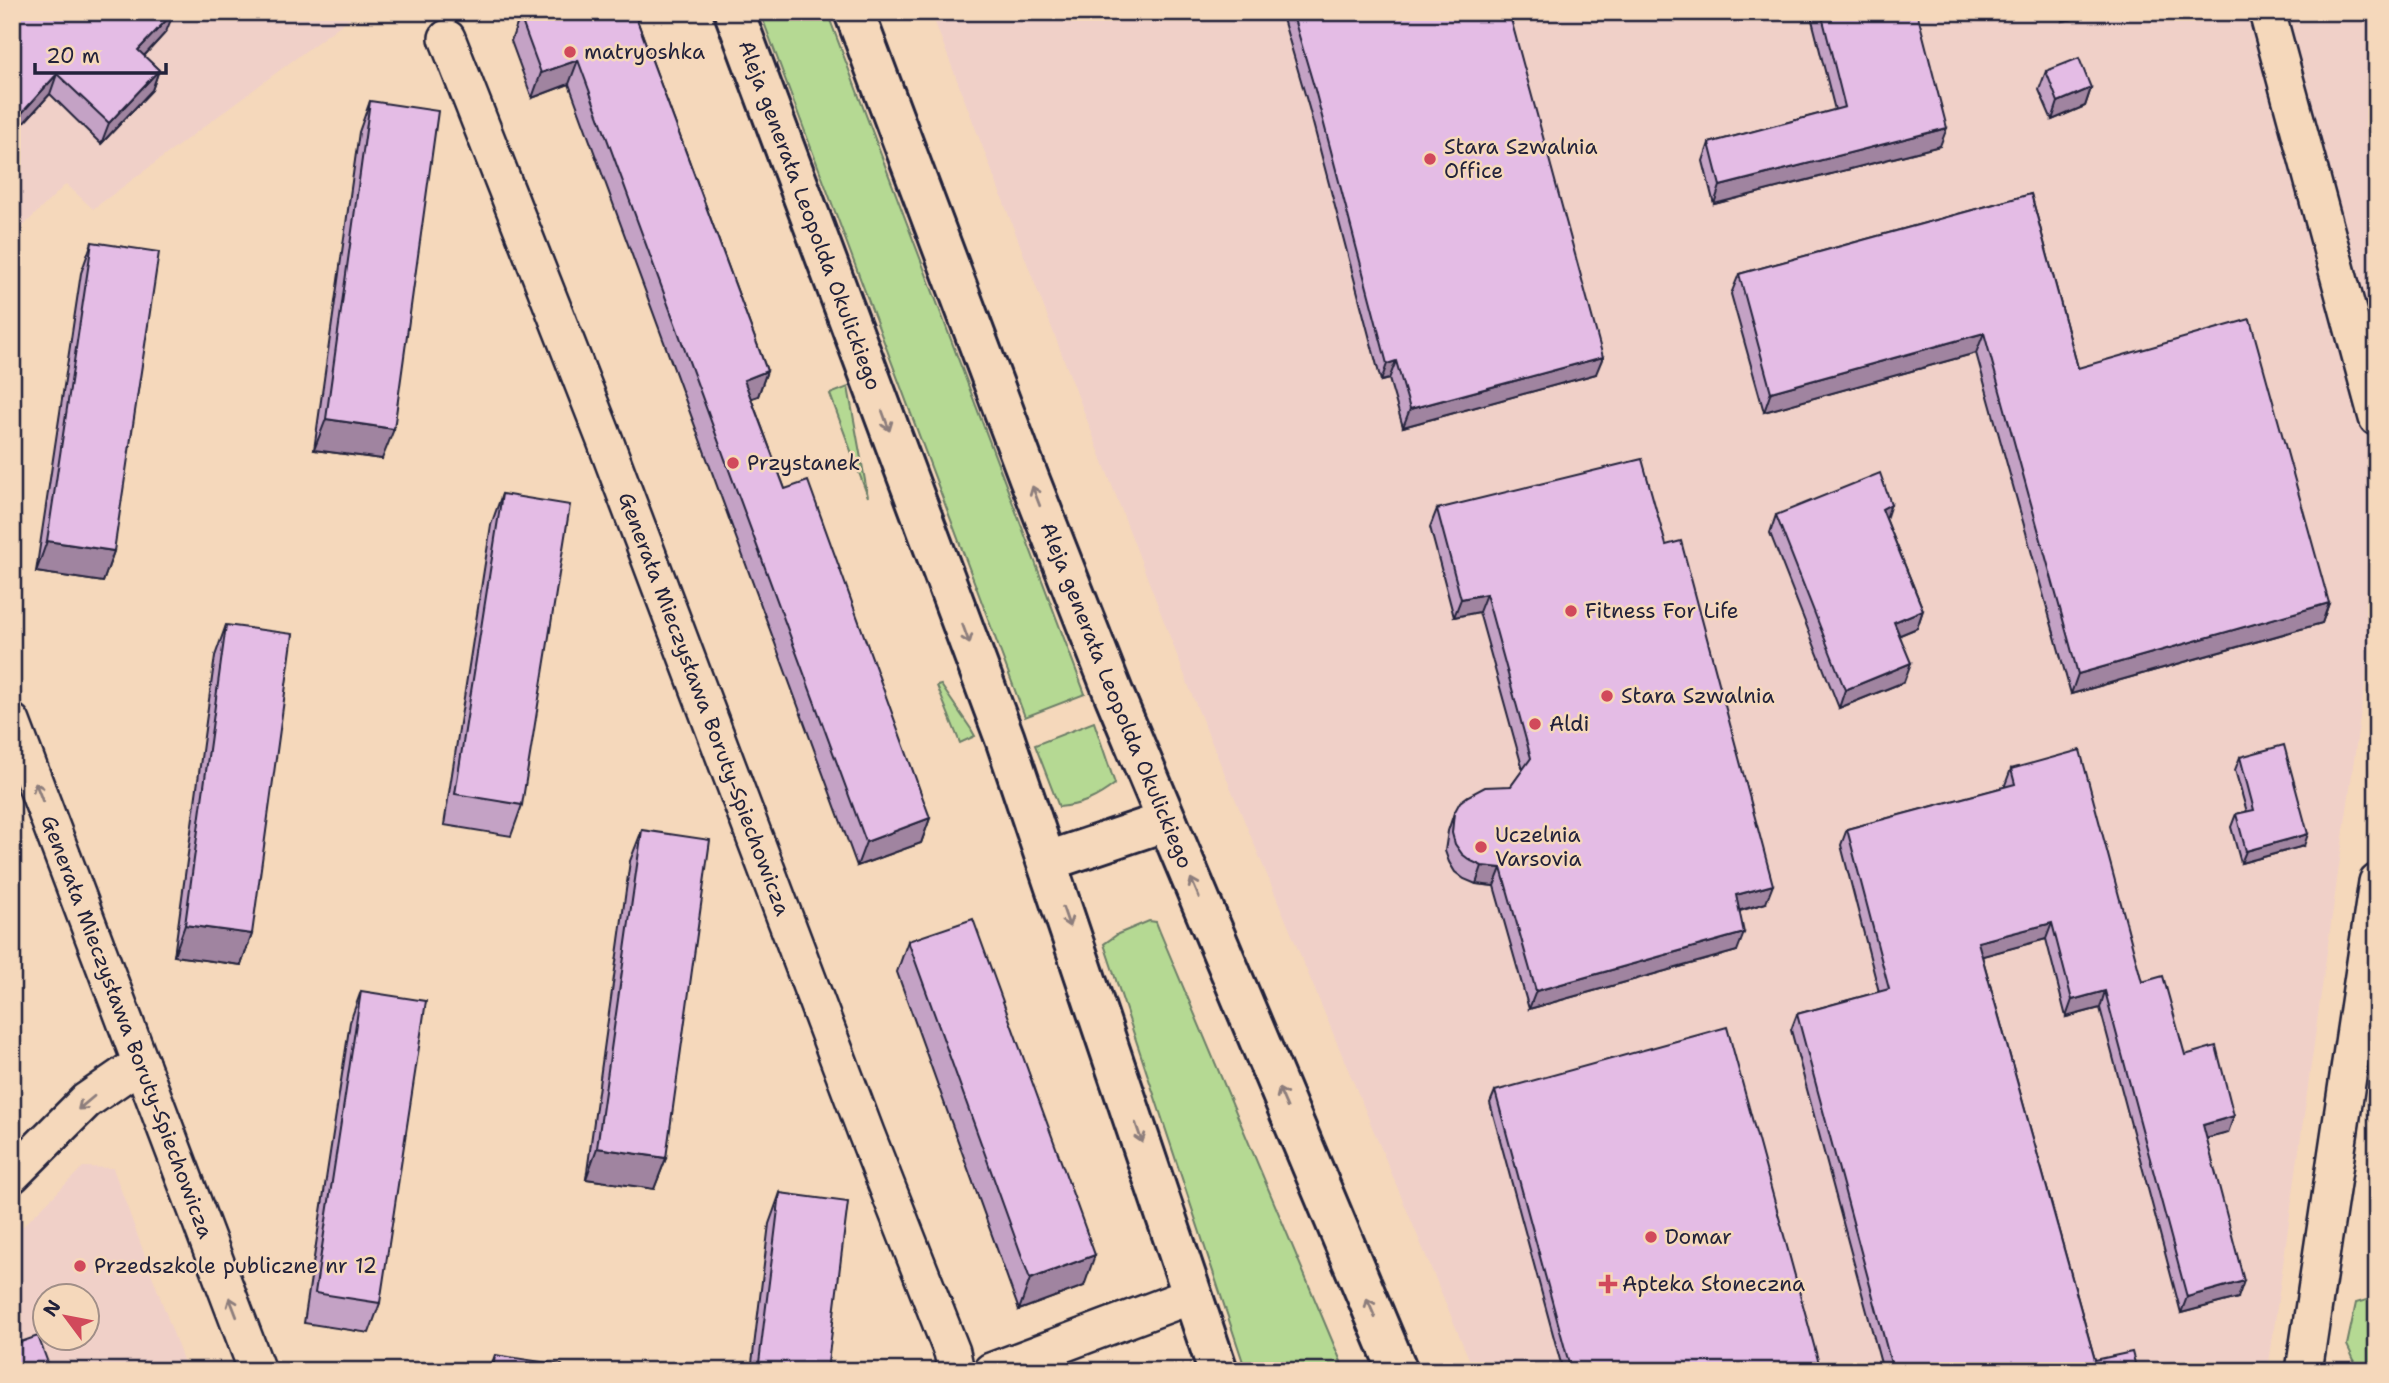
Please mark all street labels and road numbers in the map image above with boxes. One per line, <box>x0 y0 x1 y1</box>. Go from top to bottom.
street label: Aleja generała Leopolda Okulickiego <box>732 36 888 394</box>
street label: Generała Mieczysława Boruty-Spiechowicza <box>612 488 797 920</box>
street label: Aleja generała Leopolda Okulickiego <box>1034 518 1199 873</box>
street label: Generała Mieczysława Boruty-Spiechowicza <box>35 811 220 1243</box>

